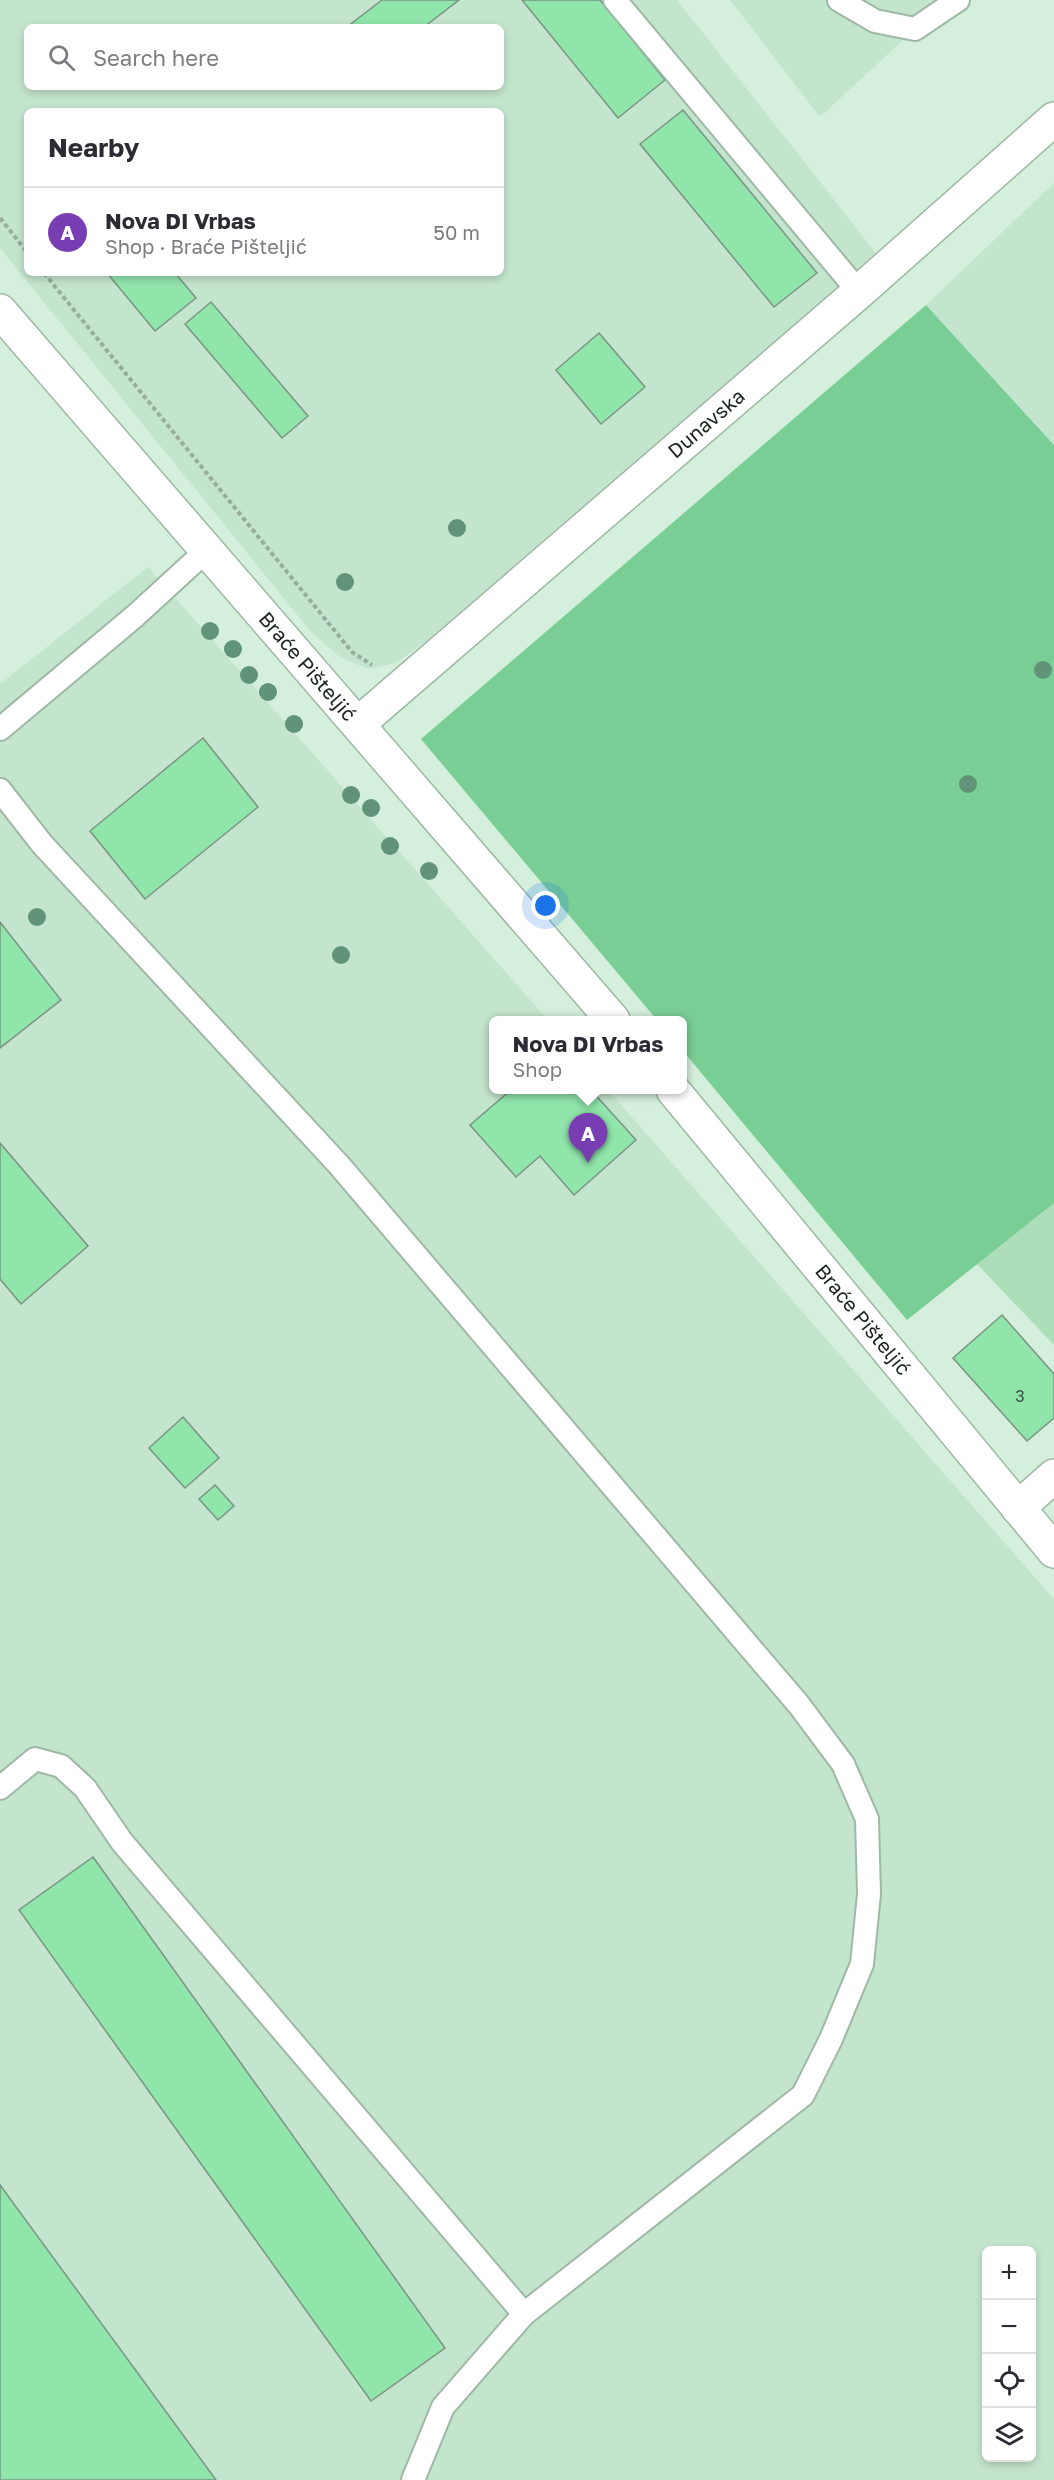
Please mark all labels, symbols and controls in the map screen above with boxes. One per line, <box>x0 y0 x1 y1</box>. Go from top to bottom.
search box <box>24 24 504 90</box>
icon: search <box>45 41 78 74</box>
text: Search here <box>93 44 219 71</box>
text: Nearby <box>48 132 139 163</box>
text: Nova DI Vrbas <box>105 207 256 234</box>
text: A <box>60 220 75 244</box>
text: 50 m <box>433 220 480 244</box>
text: Shop · Braće Pišteljić <box>105 234 307 258</box>
street label: Dunavska <box>662 383 749 462</box>
street label: Braće Pišteljić <box>254 606 362 725</box>
your location <box>531 891 560 920</box>
popup <box>489 1016 687 1094</box>
text: Nova DI Vrbas <box>513 1030 663 1057</box>
text: Shop <box>513 1057 562 1081</box>
pin: A <box>568 1114 608 1163</box>
street label: Braće Pišteljić <box>811 1259 916 1379</box>
house number: 3 <box>1015 1386 1025 1406</box>
map controls <box>982 2246 1036 2462</box>
button: + <box>982 2246 1036 2300</box>
button: − <box>982 2300 1036 2354</box>
button: locate <box>982 2354 1036 2408</box>
button: layers <box>982 2408 1036 2462</box>

